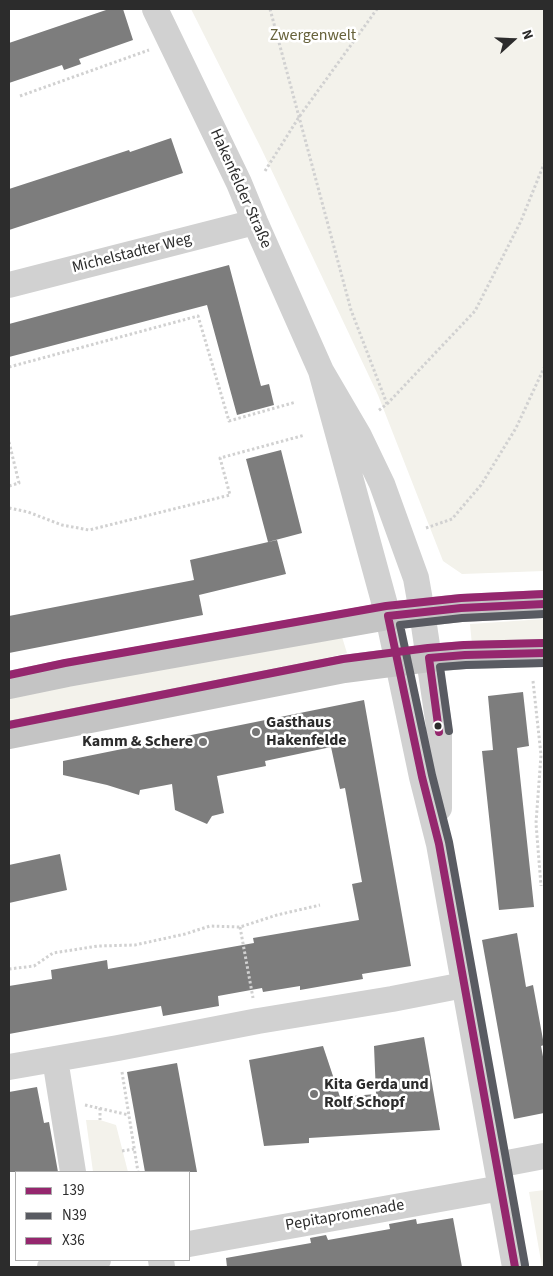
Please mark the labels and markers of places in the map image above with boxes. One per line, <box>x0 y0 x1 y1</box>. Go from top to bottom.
place label: Gasthaus Hakenfelde <box>266 713 347 751</box>
unlabelled marker <box>433 721 443 731</box>
marker: Gasthaus Hakenfelde <box>250 726 262 738</box>
place label: Kamm & Schere <box>82 732 193 752</box>
marker: Kamm & Schere <box>197 736 209 748</box>
place label: Kita Gerda und Rolf Schopf <box>324 1075 429 1113</box>
marker: Kita Gerda und Rolf Schopf <box>308 1088 320 1100</box>

